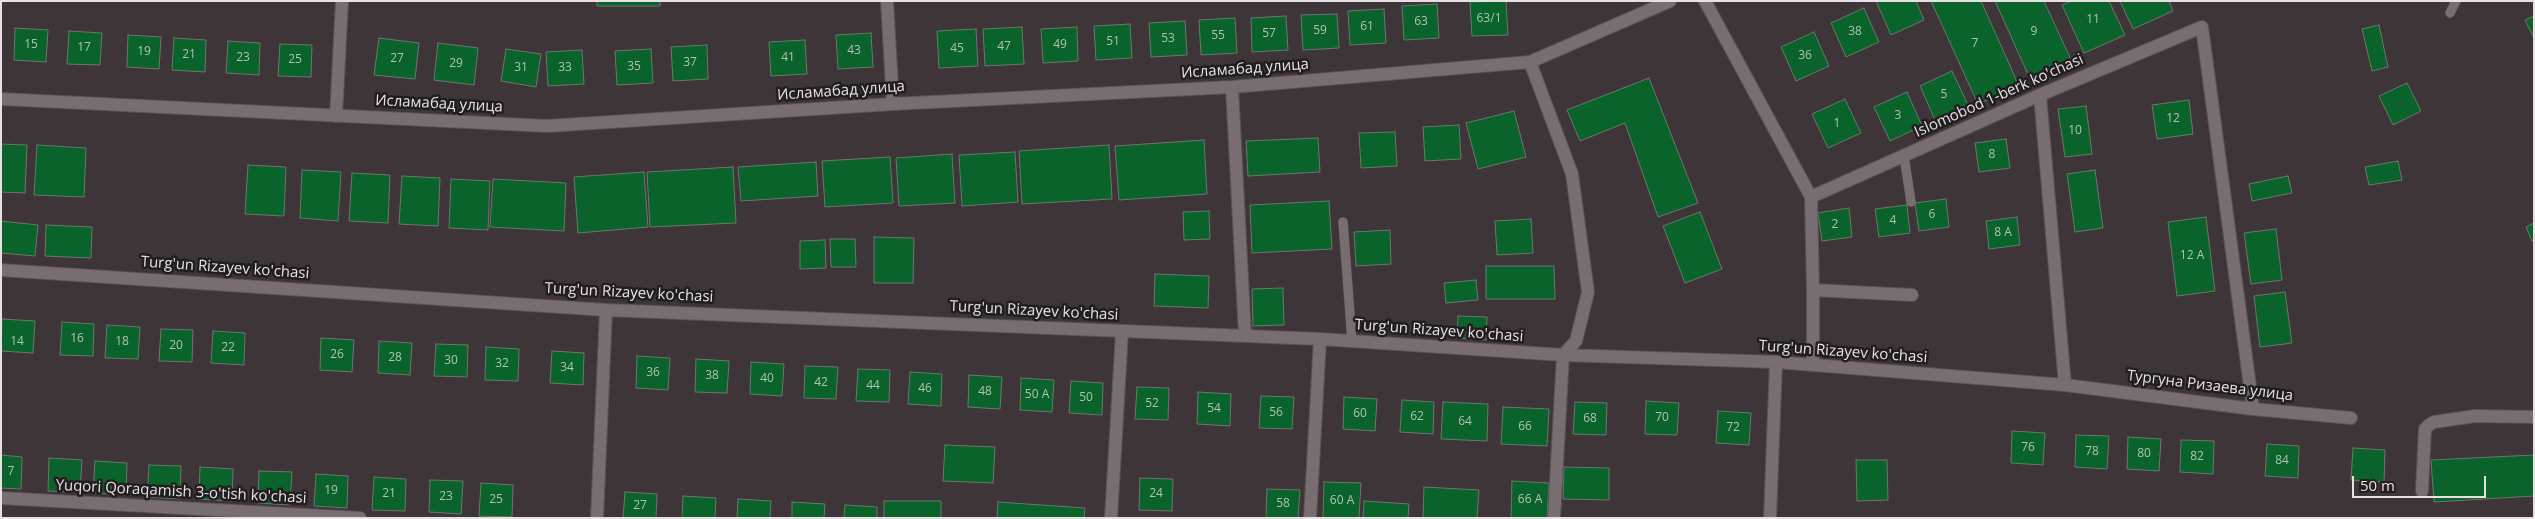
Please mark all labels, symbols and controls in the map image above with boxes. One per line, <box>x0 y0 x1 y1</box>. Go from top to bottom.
house number: 63/1 <box>1477 12 1501 26</box>
house number: 11 <box>2086 13 2100 27</box>
house number: 63 <box>1414 15 1428 29</box>
house number: 61 <box>1360 20 1374 34</box>
house number: 59 <box>1313 24 1327 38</box>
house number: 38 <box>1848 25 1862 39</box>
house number: 9 <box>2031 25 2037 39</box>
house number: 57 <box>1262 27 1276 41</box>
house number: 55 <box>1211 29 1225 43</box>
house number: 53 <box>1161 32 1175 46</box>
house number: 51 <box>1106 35 1120 49</box>
house number: 7 <box>1972 37 1978 51</box>
house number: 15 <box>24 38 38 52</box>
house number: 49 <box>1053 38 1067 52</box>
house number: 47 <box>997 40 1011 54</box>
house number: 17 <box>77 41 91 55</box>
house number: 45 <box>950 42 964 56</box>
house number: 43 <box>847 44 861 58</box>
house number: 19 <box>137 45 151 59</box>
house number: 21 <box>182 48 196 62</box>
house number: 36 <box>1798 49 1812 63</box>
house number: 23 <box>236 51 250 65</box>
house number: 41 <box>781 51 795 65</box>
street label: Islomobod 1-berk ko'chasi <box>1912 51 2086 141</box>
house number: 27 <box>390 52 404 66</box>
house number: 25 <box>288 53 302 67</box>
house number: 37 <box>683 56 697 70</box>
street label: Исламабад улица <box>1181 56 1309 82</box>
house number: 29 <box>449 57 463 71</box>
house number: 35 <box>627 60 641 74</box>
house number: 31 <box>514 61 528 75</box>
house number: 33 <box>558 61 572 75</box>
street label: Исламабад улица <box>777 78 905 104</box>
house number: 5 <box>1941 88 1947 102</box>
street label: Исламабад улица <box>375 92 503 116</box>
house number: 3 <box>1895 109 1901 123</box>
house number: 12 <box>2166 112 2180 126</box>
house number: 1 <box>1834 117 1840 131</box>
house number: 10 <box>2068 124 2082 138</box>
house number: 8 <box>1989 148 1995 162</box>
house number: 6 <box>1929 208 1935 222</box>
house number: 4 <box>1890 214 1896 228</box>
house number: 2 <box>1832 218 1838 232</box>
house number: 8 A <box>1994 226 2012 240</box>
house number: 12 A <box>2180 249 2204 263</box>
street label: Turg'un Rizayev ko'chasi <box>140 253 310 283</box>
street label: Turg'un Rizayev ko'chasi <box>544 280 714 306</box>
street label: Turg'un Rizayev ko'chasi <box>949 298 1119 324</box>
street label: Turg'un Rizayev ko'chasi <box>1354 316 1524 346</box>
house number: 16 <box>70 332 84 346</box>
house number: 14 <box>10 335 24 349</box>
house number: 18 <box>115 335 129 349</box>
street label: Turg'un Rizayev ko'chasi <box>1758 337 1928 367</box>
house number: 20 <box>169 339 183 353</box>
house number: 22 <box>221 341 235 355</box>
house number: 26 <box>330 348 344 362</box>
house number: 28 <box>388 351 402 365</box>
house number: 30 <box>444 354 458 368</box>
house number: 32 <box>495 357 509 371</box>
house number: 34 <box>560 361 574 375</box>
house number: 36 <box>646 366 660 380</box>
street label: Тургуна Ризаева улица <box>2126 367 2294 405</box>
house number: 38 <box>705 369 719 383</box>
house number: 40 <box>760 372 774 386</box>
house number: 42 <box>814 376 828 390</box>
house number: 44 <box>866 379 880 393</box>
house number: 46 <box>918 382 932 396</box>
house number: 48 <box>978 385 992 399</box>
house number: 50 A <box>1025 388 1049 402</box>
house number: 50 <box>1079 391 1093 405</box>
house number: 52 <box>1145 397 1159 411</box>
house number: 54 <box>1207 402 1221 416</box>
house number: 56 <box>1269 406 1283 420</box>
house number: 60 <box>1353 407 1367 421</box>
house number: 62 <box>1410 410 1424 424</box>
house number: 70 <box>1655 411 1669 425</box>
house number: 68 <box>1583 412 1597 426</box>
house number: 64 <box>1458 415 1472 429</box>
house number: 66 <box>1518 420 1532 434</box>
house number: 72 <box>1726 421 1740 435</box>
house number: 76 <box>2021 441 2035 455</box>
house number: 78 <box>2085 445 2099 459</box>
house number: 80 <box>2137 447 2151 461</box>
house number: 82 <box>2190 450 2204 464</box>
house number: 84 <box>2275 454 2289 468</box>
house number: 7 <box>8 465 14 479</box>
scale bar <box>2355 466 2489 498</box>
text: 50 m <box>2360 475 2395 495</box>
street label: Yuqori Qoraqamish 3-o'tish ko'chasi <box>55 476 307 508</box>
house number: 19 <box>324 484 338 498</box>
house number: 21 <box>382 487 396 501</box>
house number: 24 <box>1149 487 1163 501</box>
house number: 23 <box>439 490 453 504</box>
house number: 25 <box>489 493 503 507</box>
house number: 66 А <box>1518 493 1542 507</box>
house number: 60 A <box>1330 494 1354 508</box>
house number: 58 <box>1276 497 1290 511</box>
house number: 27 <box>633 499 647 513</box>

